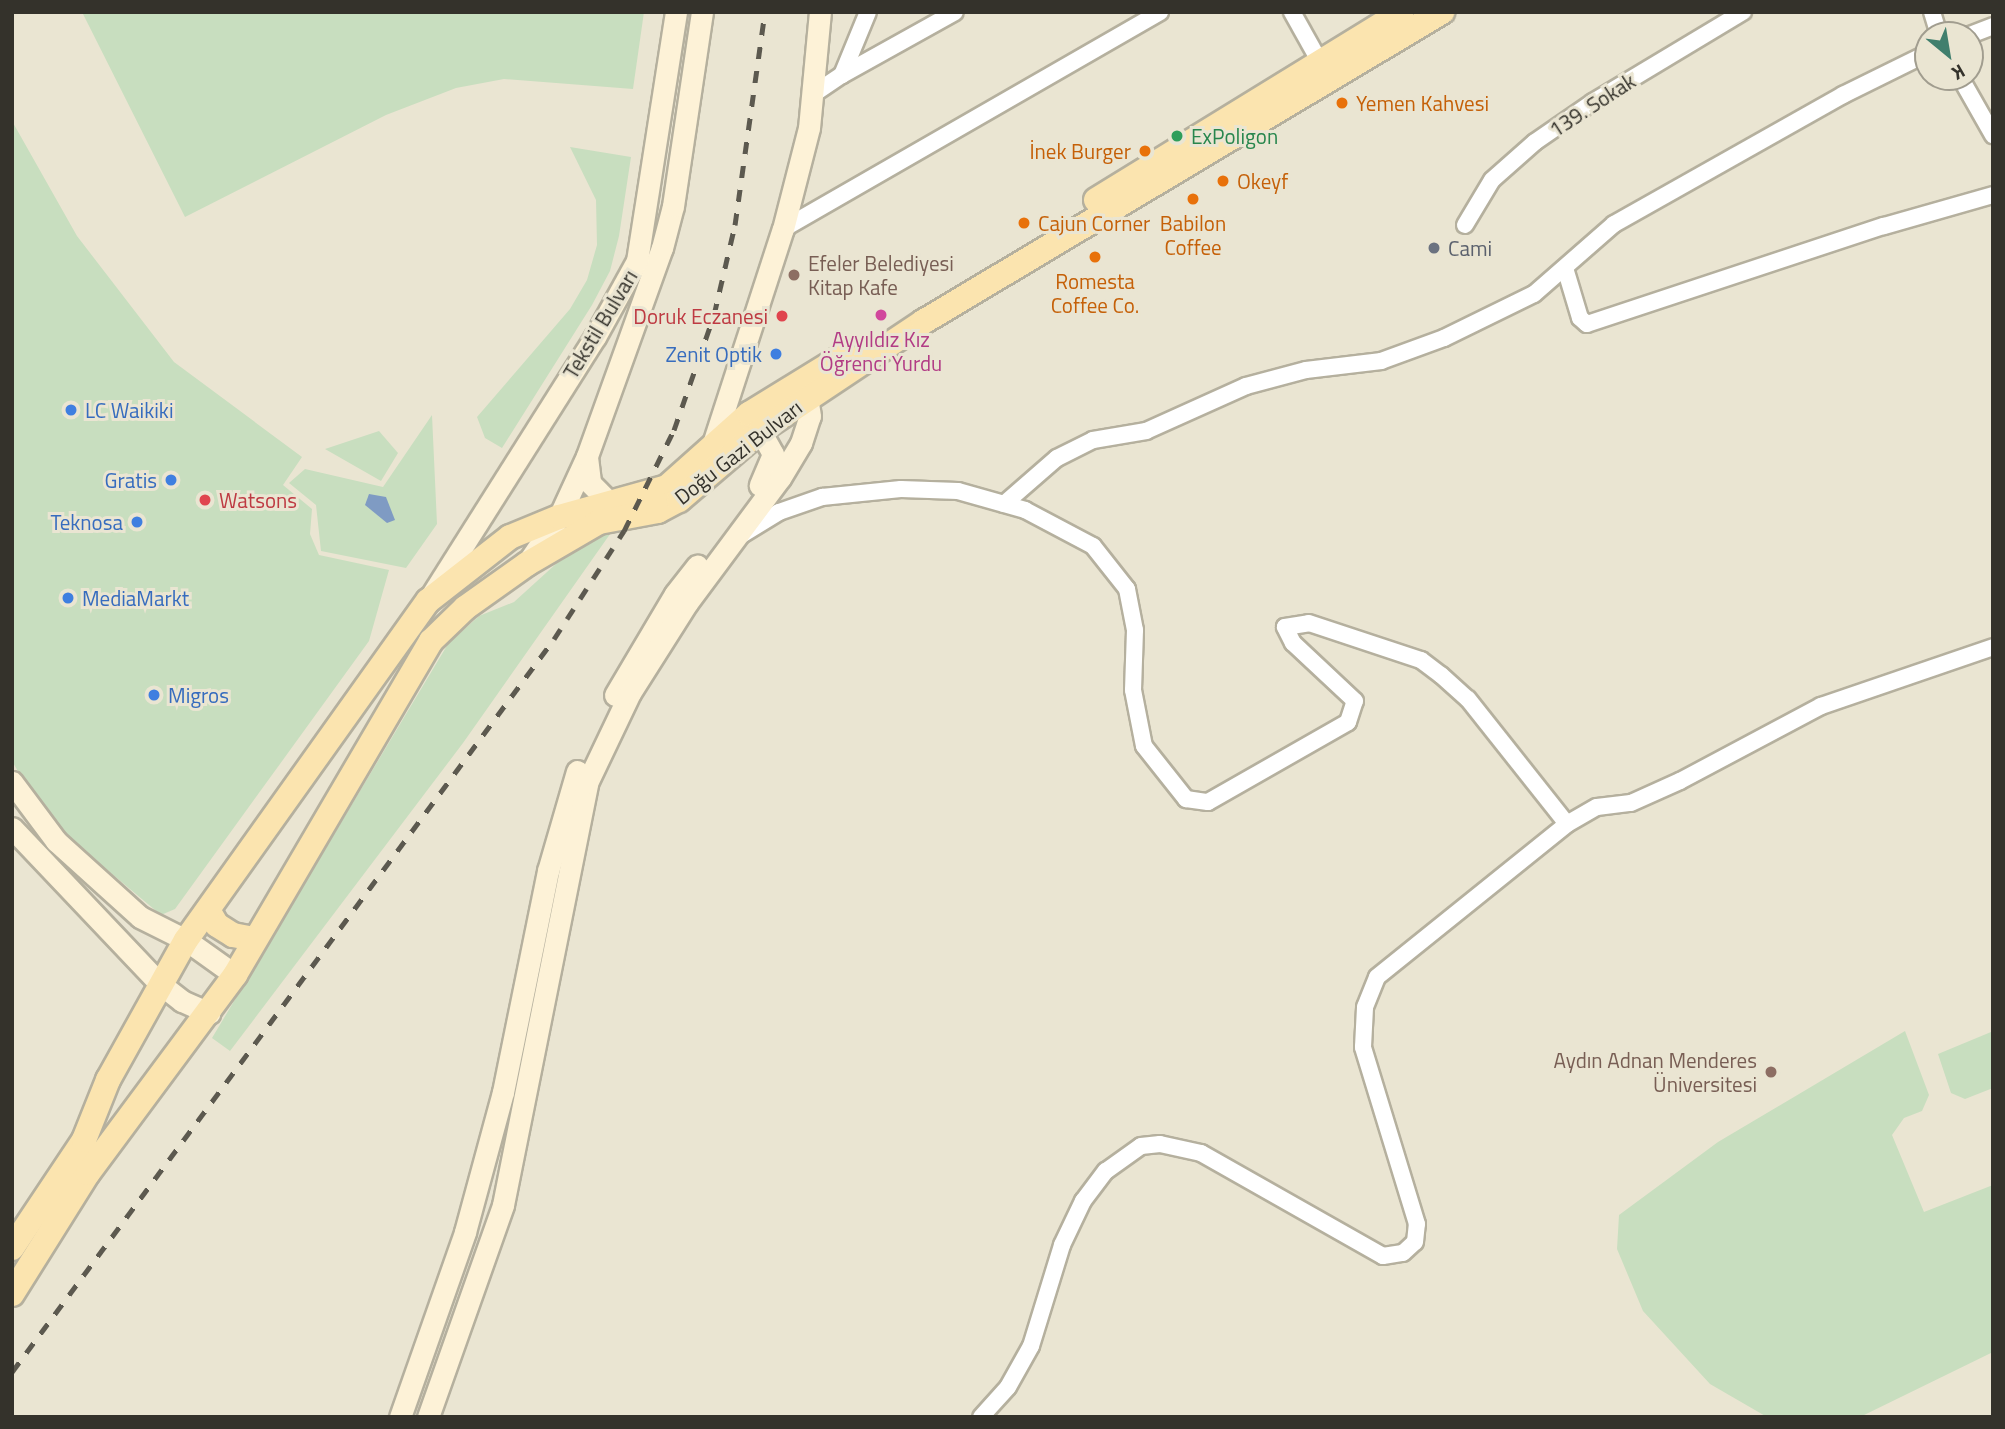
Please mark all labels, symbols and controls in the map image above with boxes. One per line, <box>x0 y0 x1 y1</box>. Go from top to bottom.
north arrow <box>1914 21 1984 91</box>
text: K <box>1947 58 1971 88</box>
street label: 139. Sokak <box>1544 68 1640 142</box>
place label: Yemen Kahvesi <box>1356 90 1489 116</box>
marker: Yemen Kahvesi <box>1334 95 1350 111</box>
place label: ExPoligon <box>1191 123 1278 149</box>
marker: ExPoligon <box>1169 128 1185 144</box>
place label: İnek Burger <box>1029 138 1131 164</box>
marker: İnek Burger <box>1137 143 1153 159</box>
place label: Okeyf <box>1237 168 1288 194</box>
marker: Okeyf <box>1215 173 1231 189</box>
marker: Babilon Coffee <box>1185 191 1201 207</box>
place label: Cajun Corner <box>1038 210 1150 236</box>
place label: Babilon Coffee <box>1160 210 1226 260</box>
marker: Cajun Corner <box>1016 215 1032 231</box>
place label: Cami <box>1448 235 1492 261</box>
marker: Cami <box>1426 240 1442 256</box>
marker: Romesta Coffee Co. <box>1087 249 1103 265</box>
place label: Efeler Belediyesi Kitap Kafe <box>808 250 954 300</box>
street label: Tekstil Bulvarı <box>558 265 642 383</box>
marker: Efeler Belediyesi Kitap Kafe <box>786 267 802 283</box>
place label: Romesta Coffee Co. <box>1051 268 1139 318</box>
place label: Doruk Eczanesi <box>633 303 768 329</box>
marker: Ayyıldız Kız Öğrenci Yurdu <box>873 307 889 323</box>
marker: Doruk Eczanesi <box>774 308 790 324</box>
place label: Ayyıldız Kız Öğrenci Yurdu <box>820 326 942 376</box>
place label: Zenit Optik <box>666 341 762 367</box>
marker: Zenit Optik <box>768 346 784 362</box>
street label: Doğu Gazi Bulvarı <box>669 394 807 510</box>
place label: LC Waikiki <box>85 397 173 423</box>
marker: LC Waikiki <box>63 402 79 418</box>
place label: Gratis <box>105 467 157 493</box>
marker: Gratis <box>163 472 179 488</box>
place label: Watsons <box>219 487 297 513</box>
marker: Watsons <box>197 492 213 508</box>
place label: Teknosa <box>51 509 123 535</box>
marker: Teknosa <box>129 514 145 530</box>
place label: MediaMarkt <box>82 585 189 611</box>
marker: MediaMarkt <box>60 590 76 606</box>
place label: Migros <box>168 682 229 708</box>
marker: Migros <box>146 687 162 703</box>
place label: Aydın Adnan Menderes Üniversitesi <box>1554 1047 1757 1097</box>
marker: Aydın Adnan Menderes Üniversitesi <box>1763 1064 1779 1080</box>

